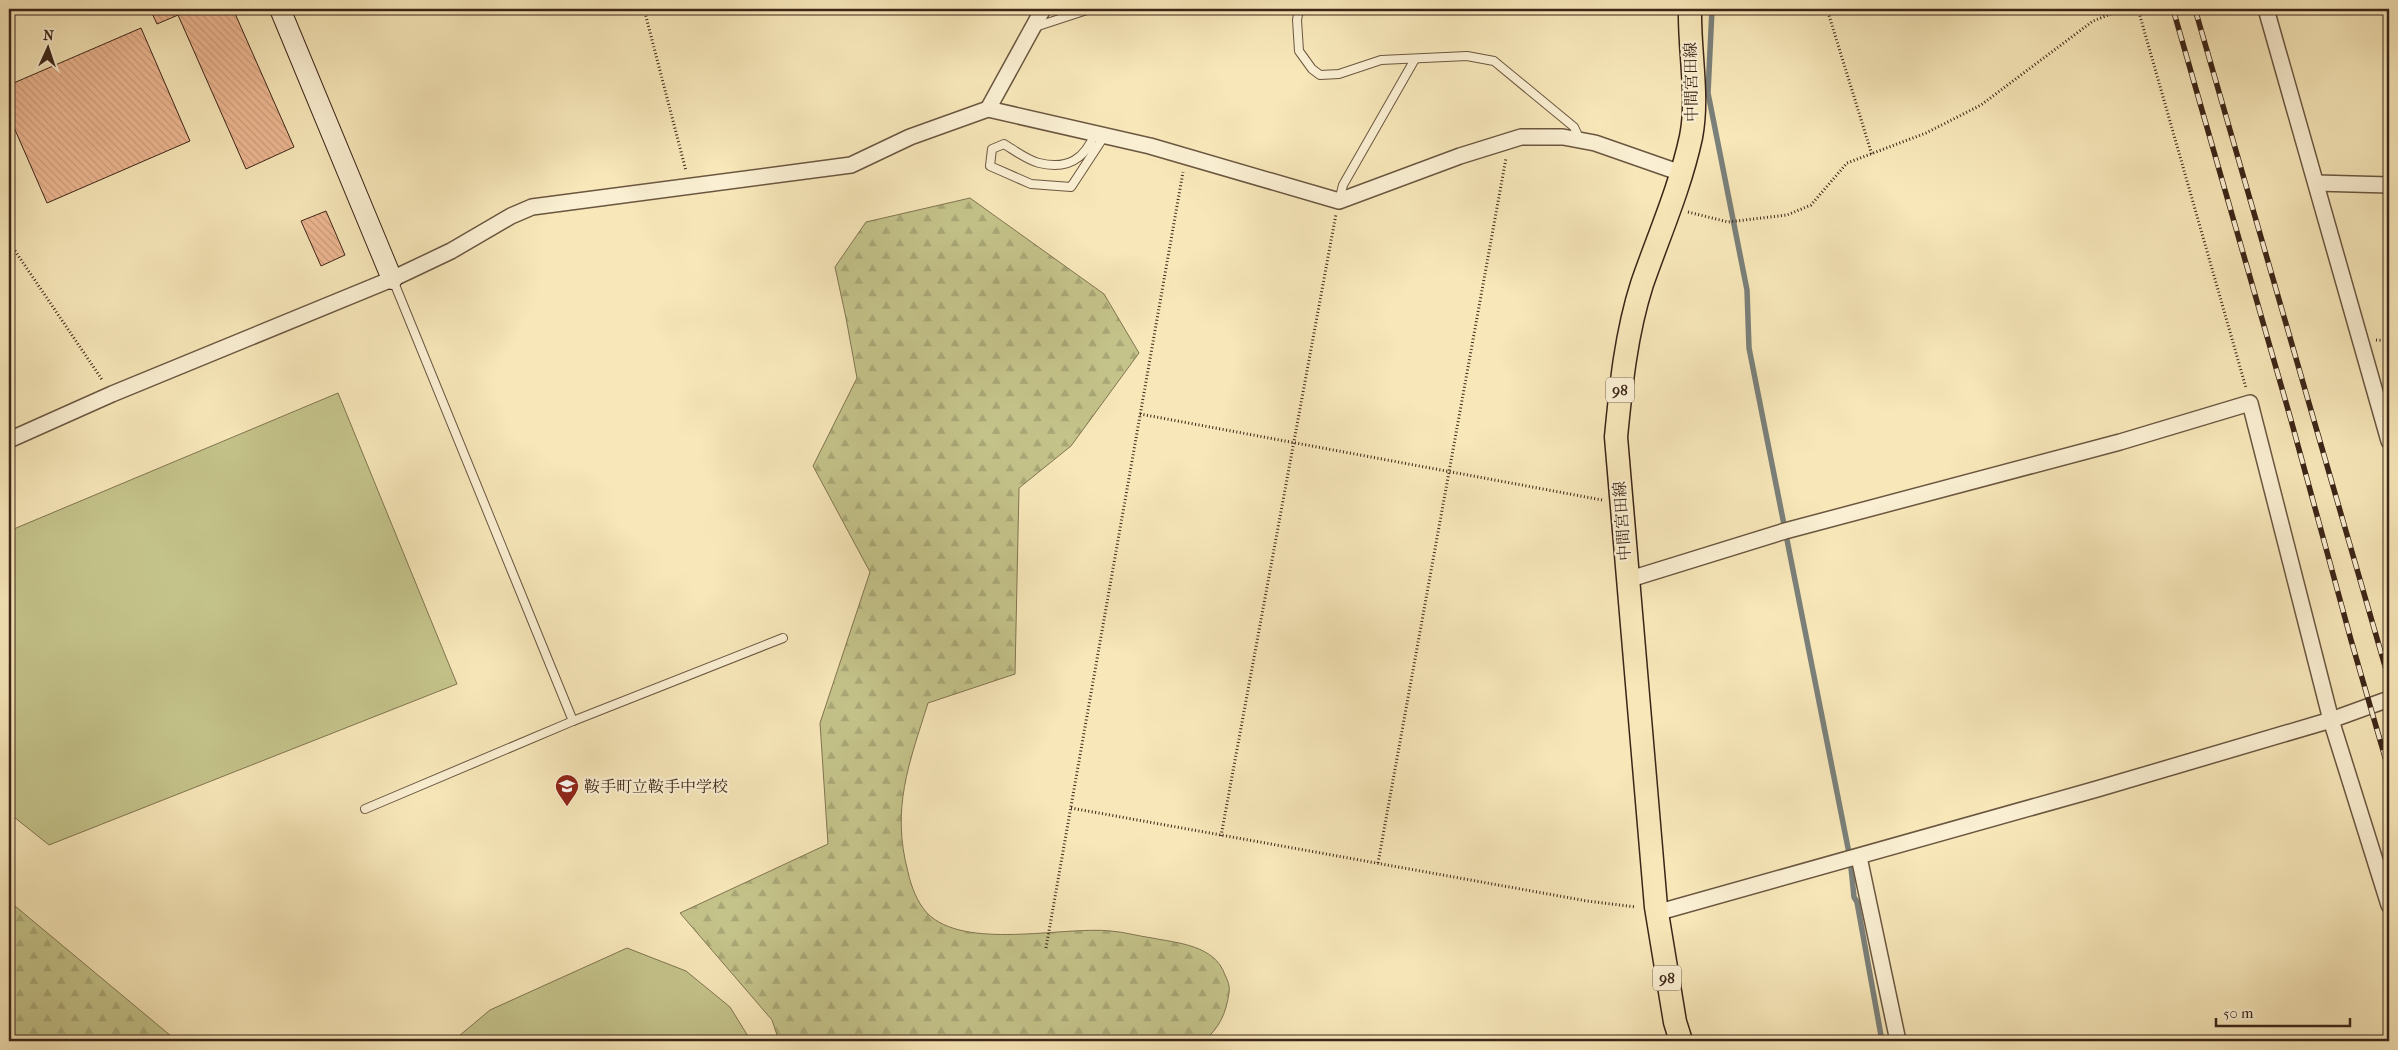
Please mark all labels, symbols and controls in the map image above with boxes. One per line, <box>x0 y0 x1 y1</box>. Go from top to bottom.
north arrow <box>22 22 72 72</box>
text: N <box>43 27 55 44</box>
street label: 中間宮田線 <box>1681 42 1701 122</box>
road number: 98 <box>1606 378 1634 402</box>
street label: 中間宮田線 <box>1610 480 1634 562</box>
school or university icon: 鞍手町立鞍手中学校 <box>554 773 580 807</box>
place label: 鞍手町立鞍手中学校 <box>584 777 728 796</box>
road number: 98 <box>1653 966 1681 990</box>
scale bar <box>2216 995 2349 1027</box>
text: 50 m <box>2223 1004 2254 1022</box>

